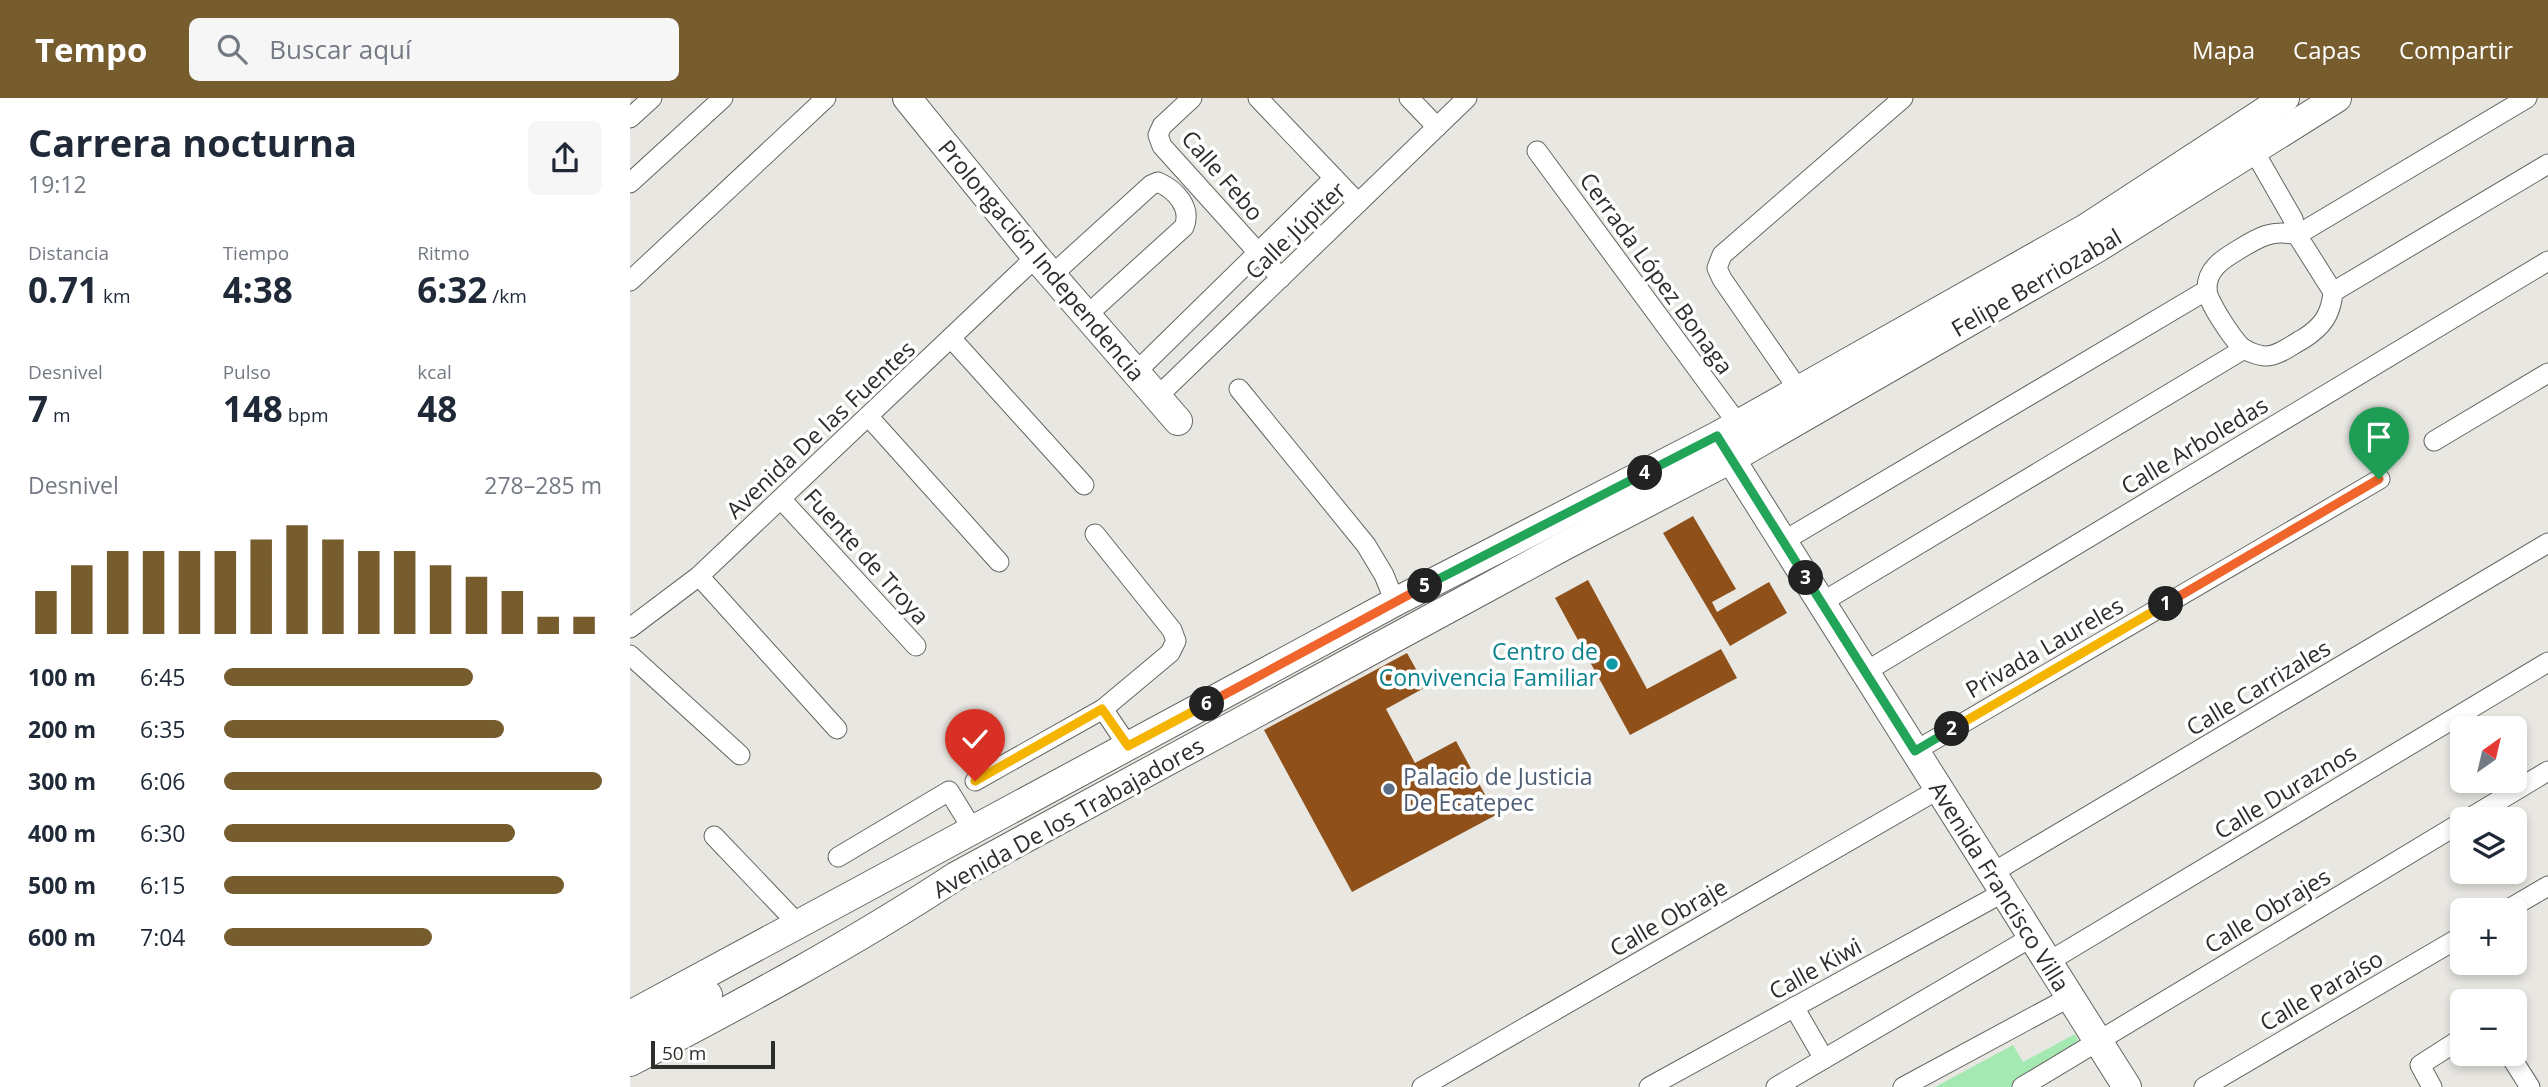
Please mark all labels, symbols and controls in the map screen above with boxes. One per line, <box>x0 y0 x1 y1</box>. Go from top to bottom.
search box <box>189 18 679 81</box>
text: Tempo <box>35 27 147 72</box>
icon: search <box>213 30 251 68</box>
text: Buscar aquí <box>269 31 412 67</box>
text: Mapa <box>2192 33 2255 66</box>
text: Capas <box>2293 33 2361 66</box>
text: Compartir <box>2399 33 2513 66</box>
text: Carrera nocturna <box>28 116 357 168</box>
button: share <box>528 121 602 195</box>
street label: Calle Febo <box>1175 123 1271 227</box>
street label: Prolongación Independencia <box>931 132 1153 388</box>
street label: Cerrada López Bonaga <box>1573 166 1741 380</box>
text: 19:12 <box>28 168 87 200</box>
street label: Calle Júpiter <box>1238 173 1353 286</box>
street label: Felipe Berriozabal <box>1945 220 2127 344</box>
text: Distancia <box>28 240 109 266</box>
text: Tiempo <box>223 240 289 266</box>
text: Ritmo <box>417 240 470 266</box>
text: 0.71 <box>28 266 98 313</box>
text: 4:38 <box>223 266 293 313</box>
text: 6:32 <box>417 266 487 313</box>
text: km <box>98 283 131 309</box>
text: /km <box>487 283 527 309</box>
street label: Avenida De las Fuentes <box>718 333 922 525</box>
text: Desnivel <box>28 359 103 385</box>
text: Pulso <box>223 359 271 385</box>
text: kcal <box>417 359 452 385</box>
text: 7 <box>28 385 48 432</box>
text: 148 <box>223 385 283 432</box>
text: 48 <box>417 385 457 432</box>
street label: Calle Arboledas <box>2115 388 2273 502</box>
text: m <box>48 402 71 428</box>
text: bpm <box>283 402 328 428</box>
pin <box>2349 407 2409 479</box>
icon: arrive <box>2360 418 2398 456</box>
pin: 4 <box>1628 456 1662 490</box>
text: 4 <box>1639 459 1650 485</box>
text: Desnivel <box>28 469 119 501</box>
text: 278–285 m <box>484 469 602 501</box>
street label: Fuente de Troya <box>797 481 937 631</box>
pin: 3 <box>1788 560 1824 596</box>
text: 3 <box>1800 564 1811 590</box>
pin: 5 <box>1408 568 1442 603</box>
text: 5 <box>1419 572 1430 598</box>
pin: 1 <box>2148 587 2184 622</box>
street label: Privada Laureles <box>1959 589 2129 705</box>
text: 1 <box>2160 590 2171 616</box>
street label: Calle Carrizales <box>2180 631 2336 743</box>
place label: Centro de Convivencia Familiar <box>1379 635 1599 693</box>
marker: Centro de Convivencia Familiar <box>1604 656 1620 672</box>
text: 100 m <box>28 661 96 693</box>
text: 6:45 <box>140 661 186 693</box>
pin: 6 <box>1190 686 1224 722</box>
text: 6 <box>1201 690 1212 716</box>
pin <box>945 709 1005 781</box>
pin: 2 <box>1934 712 1970 746</box>
text: 200 m <box>28 713 96 745</box>
text: 6:35 <box>140 713 186 745</box>
text: 2 <box>1946 715 1957 741</box>
north arrow <box>2450 716 2527 793</box>
map controls <box>2450 716 2527 1066</box>
icon: check <box>956 720 994 758</box>
street label: Avenida De los Trabajadores <box>927 729 1209 905</box>
street label: Calle Duraznos <box>2208 736 2362 846</box>
place label: Palacio de Justicia De Ecatepec <box>1403 760 1593 818</box>
text: 300 m <box>28 765 96 797</box>
text: 6:06 <box>140 765 186 797</box>
street label: Avenida Francisco Villa <box>1922 775 2078 997</box>
marker: Palacio de Justicia De Ecatepec <box>1381 781 1397 797</box>
button: layers <box>2450 807 2527 884</box>
text: 400 m <box>28 817 96 849</box>
text: 6:30 <box>140 817 186 849</box>
street label: Calle Obrajes <box>2198 860 2336 960</box>
text: 500 m <box>28 869 96 901</box>
text: 6:15 <box>140 869 186 901</box>
street label: Calle Obraje <box>1603 870 1733 964</box>
button: + <box>2450 898 2527 975</box>
text: 600 m <box>28 921 96 953</box>
text: 7:04 <box>140 921 186 953</box>
street label: Calle Kiwi <box>1763 929 1867 1007</box>
street label: Calle Paraíso <box>2254 942 2388 1038</box>
button: − <box>2450 989 2527 1066</box>
scale bar <box>651 1038 775 1070</box>
text: 50 m <box>662 1040 706 1066</box>

